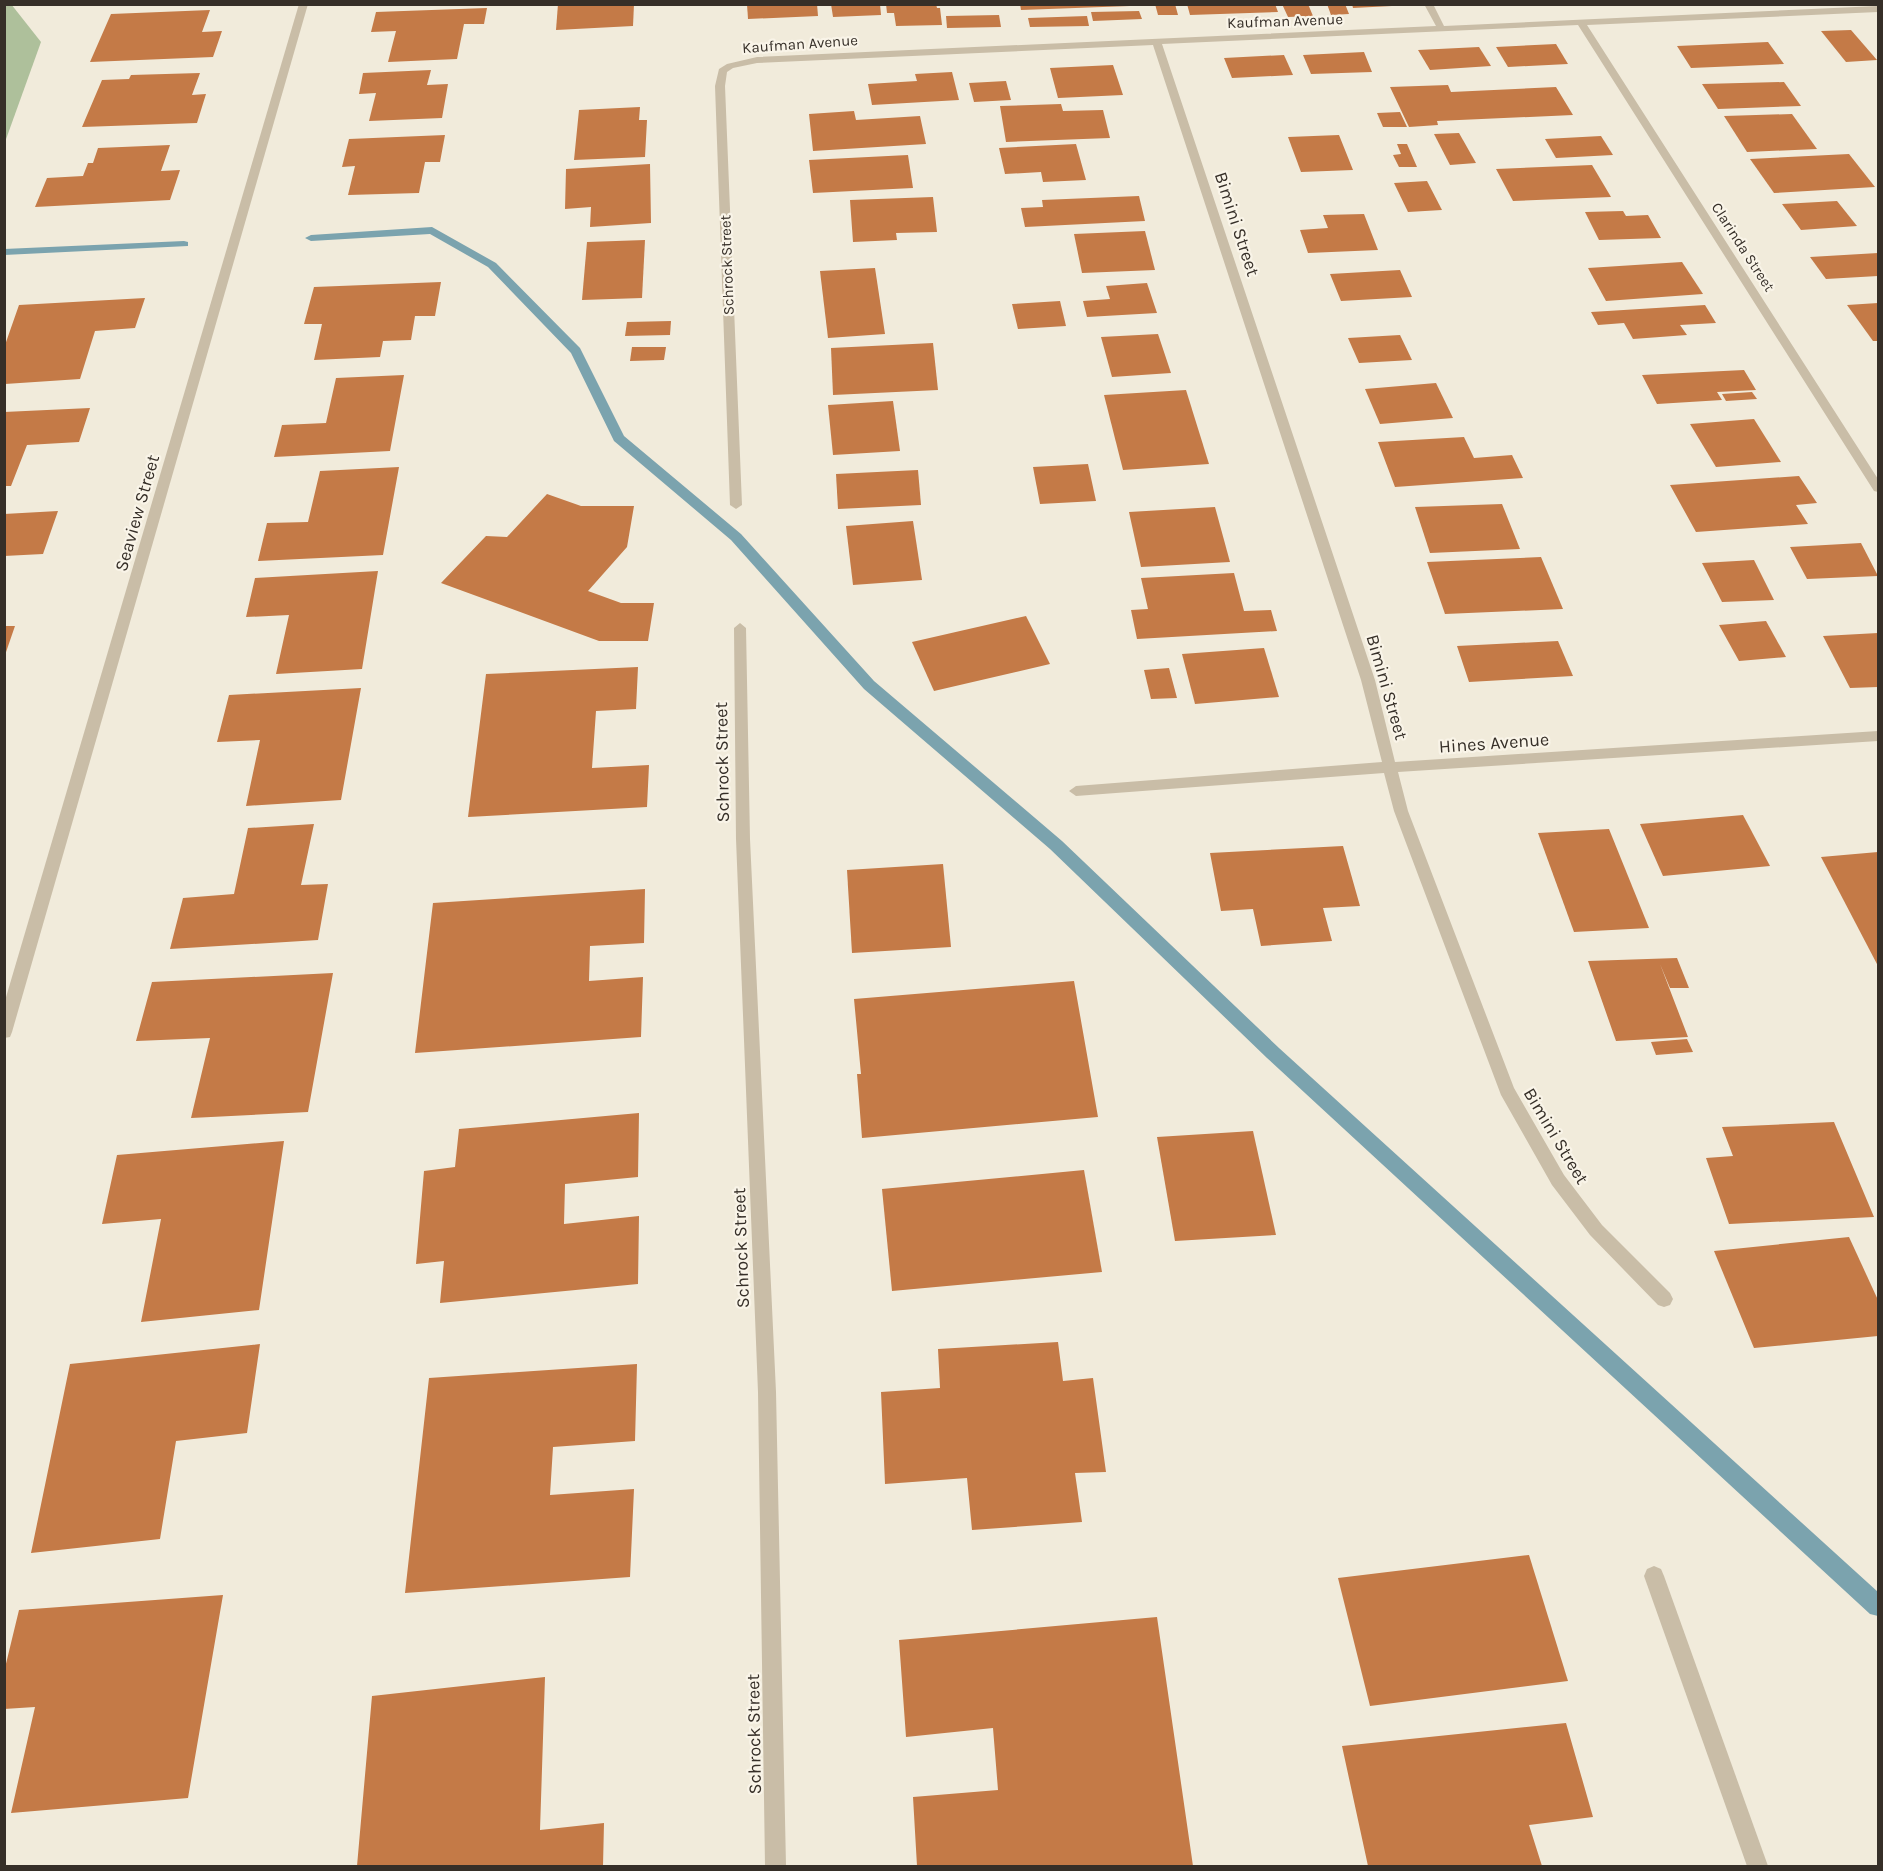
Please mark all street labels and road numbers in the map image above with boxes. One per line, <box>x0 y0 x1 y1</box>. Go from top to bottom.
street label: Kaufman Avenue <box>1227 10 1343 32</box>
street label: Kaufman Avenue <box>742 31 858 57</box>
street label: Bimini Street <box>1210 169 1264 279</box>
street label: Clarinda Street <box>1708 199 1779 295</box>
street label: Schrock Street <box>716 214 738 315</box>
street label: Seaview Street <box>110 452 164 574</box>
street label: Bimini Street <box>1361 632 1413 742</box>
street label: Schrock Street <box>710 701 734 822</box>
street label: Hines Avenue <box>1438 728 1550 758</box>
street label: Bimini Street <box>1519 1084 1594 1188</box>
street label: Schrock Street <box>728 1187 754 1309</box>
street label: Schrock Street <box>742 1673 766 1794</box>

